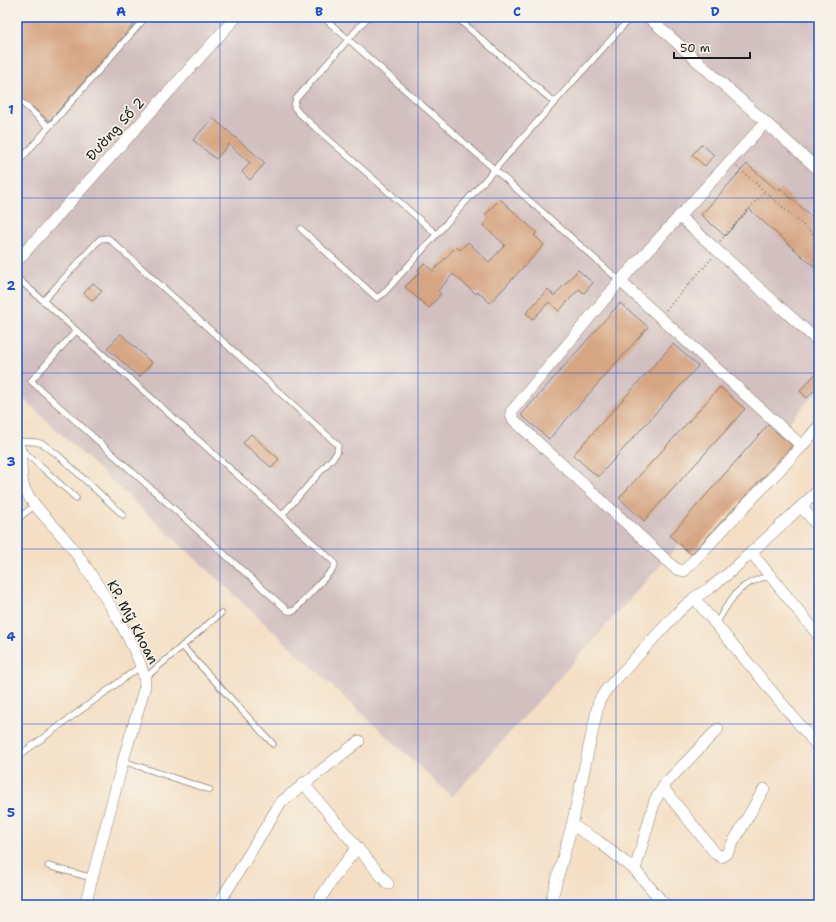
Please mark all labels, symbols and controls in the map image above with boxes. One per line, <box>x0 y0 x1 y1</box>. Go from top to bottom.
text: A <box>116 3 126 20</box>
text: B <box>315 3 323 20</box>
text: C <box>513 3 521 20</box>
text: D <box>710 3 720 20</box>
scale bar <box>674 34 750 60</box>
text: 50 m <box>680 40 710 56</box>
street label: Đường Số 2 <box>82 93 148 165</box>
text: 1 <box>8 101 14 118</box>
text: 2 <box>6 277 16 294</box>
text: 3 <box>6 453 16 470</box>
street label: KP. Mỹ Khoan <box>103 577 163 667</box>
text: 4 <box>6 628 16 645</box>
text: 5 <box>7 804 15 821</box>

